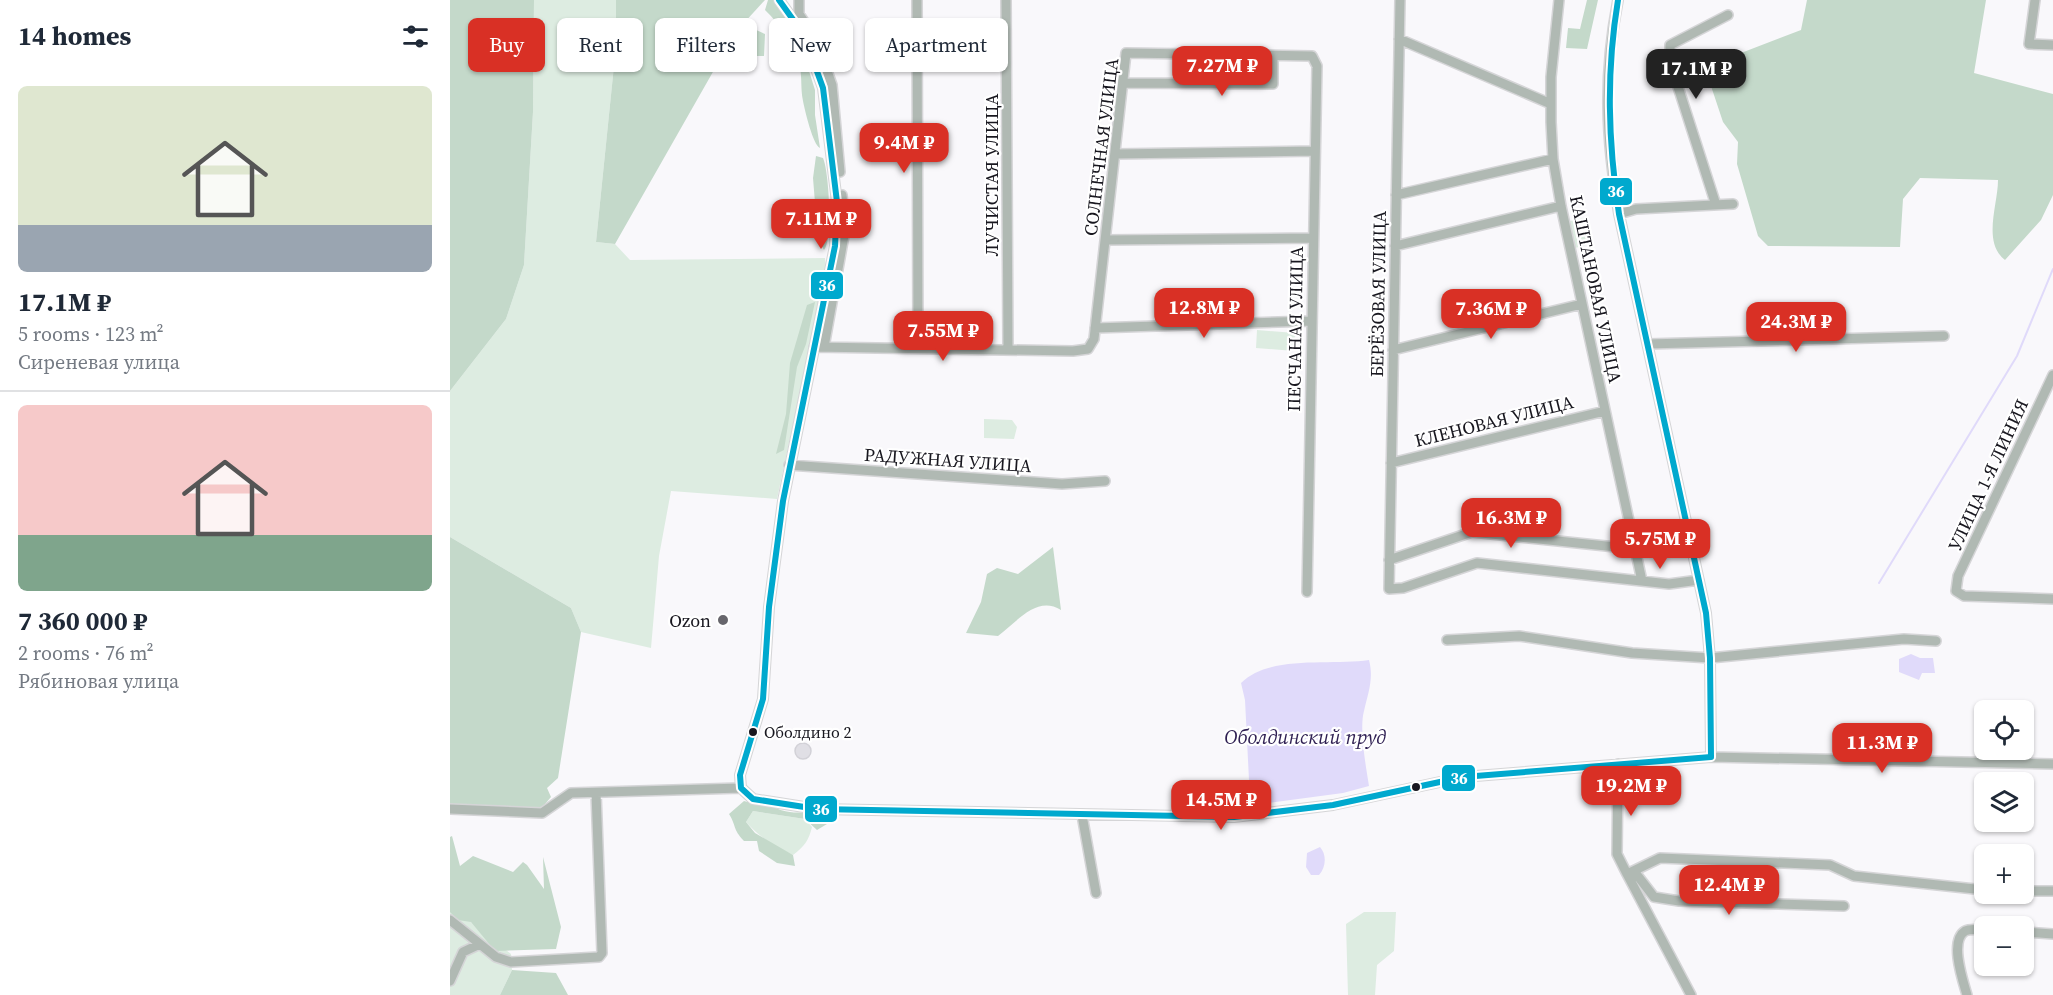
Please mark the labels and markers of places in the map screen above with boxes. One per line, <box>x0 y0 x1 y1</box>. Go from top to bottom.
pin: 7.27M ₽ <box>1167 46 1277 97</box>
pin: 17.1M ₽ <box>1641 49 1751 100</box>
pin: 9.4M ₽ <box>855 123 953 174</box>
pin: 7.11M ₽ <box>766 199 876 250</box>
pin: 12.8M ₽ <box>1149 288 1259 339</box>
pin: 7.36M ₽ <box>1436 289 1546 340</box>
pin: 24.3M ₽ <box>1741 302 1851 353</box>
pin: 7.55M ₽ <box>888 311 998 362</box>
pin: 16.3M ₽ <box>1456 498 1566 549</box>
pin: 5.75M ₽ <box>1605 519 1715 570</box>
place label: Ozon <box>669 608 711 633</box>
marker: Ozon <box>716 613 730 627</box>
place label: Оболдино 2 <box>764 721 851 743</box>
pin: 11.3M ₽ <box>1827 723 1937 774</box>
marker: Оболдино 2 <box>747 726 759 738</box>
pin: 19.2M ₽ <box>1576 766 1686 817</box>
pin: 14.5M ₽ <box>1166 780 1276 831</box>
unlabelled marker <box>1410 781 1422 793</box>
pin: 12.4M ₽ <box>1674 865 1784 916</box>

